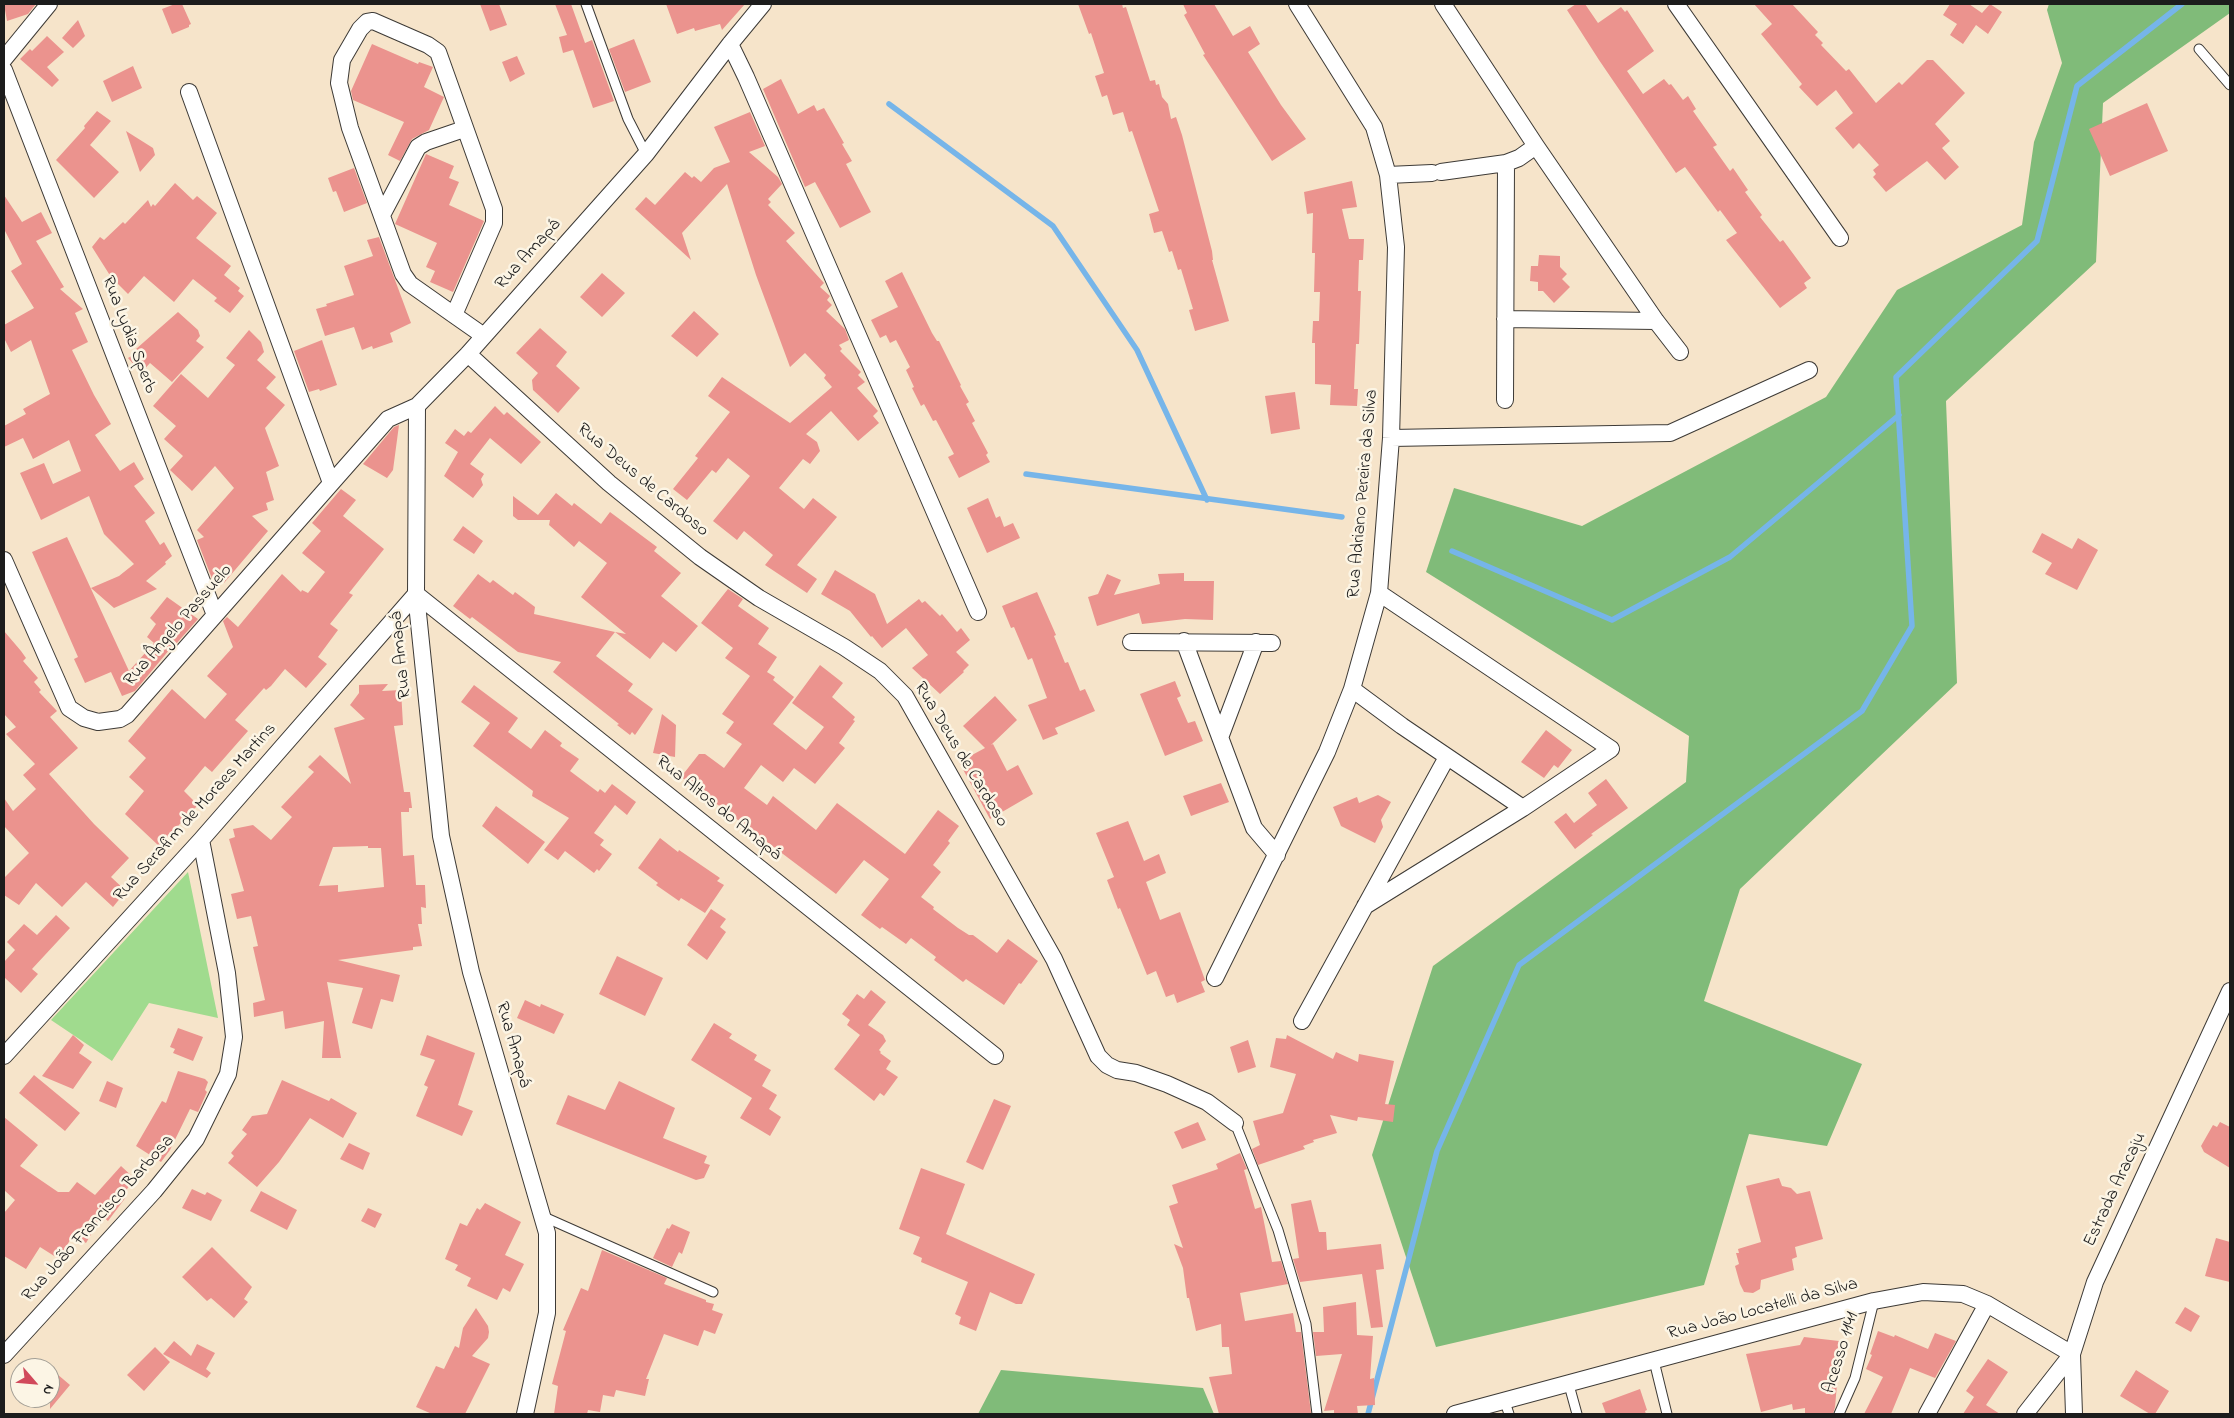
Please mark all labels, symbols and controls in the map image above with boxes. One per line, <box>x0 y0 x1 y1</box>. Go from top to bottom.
street label: Rua Amapá <box>492 215 566 295</box>
street label: Rua Lydia Sperb <box>96 273 160 397</box>
street label: Rua Adriano Pereira da Silva <box>1344 389 1384 599</box>
street label: Rua Deus de Cardoso <box>572 420 712 542</box>
street label: Rua Ângelo Passuelo <box>120 561 238 691</box>
street label: Rua Amapá <box>387 610 417 700</box>
street label: Rua Deus de Cardoso <box>908 679 1012 831</box>
street label: Rua Serafim de Moraes Martins <box>110 719 282 907</box>
street label: Rua Altos do Amapá <box>651 752 785 866</box>
street label: Rua Amapá <box>489 1000 535 1090</box>
street label: Estrada Aracaju <box>2080 1129 2152 1251</box>
street label: Rua João Francisco Barbosa <box>18 1131 180 1307</box>
street label: Rua João Locatelli da Silva <box>1666 1274 1860 1346</box>
street label: Acesso 1141 <box>1819 1310 1865 1396</box>
north arrow <box>10 1358 60 1408</box>
text: N <box>36 1381 59 1399</box>

